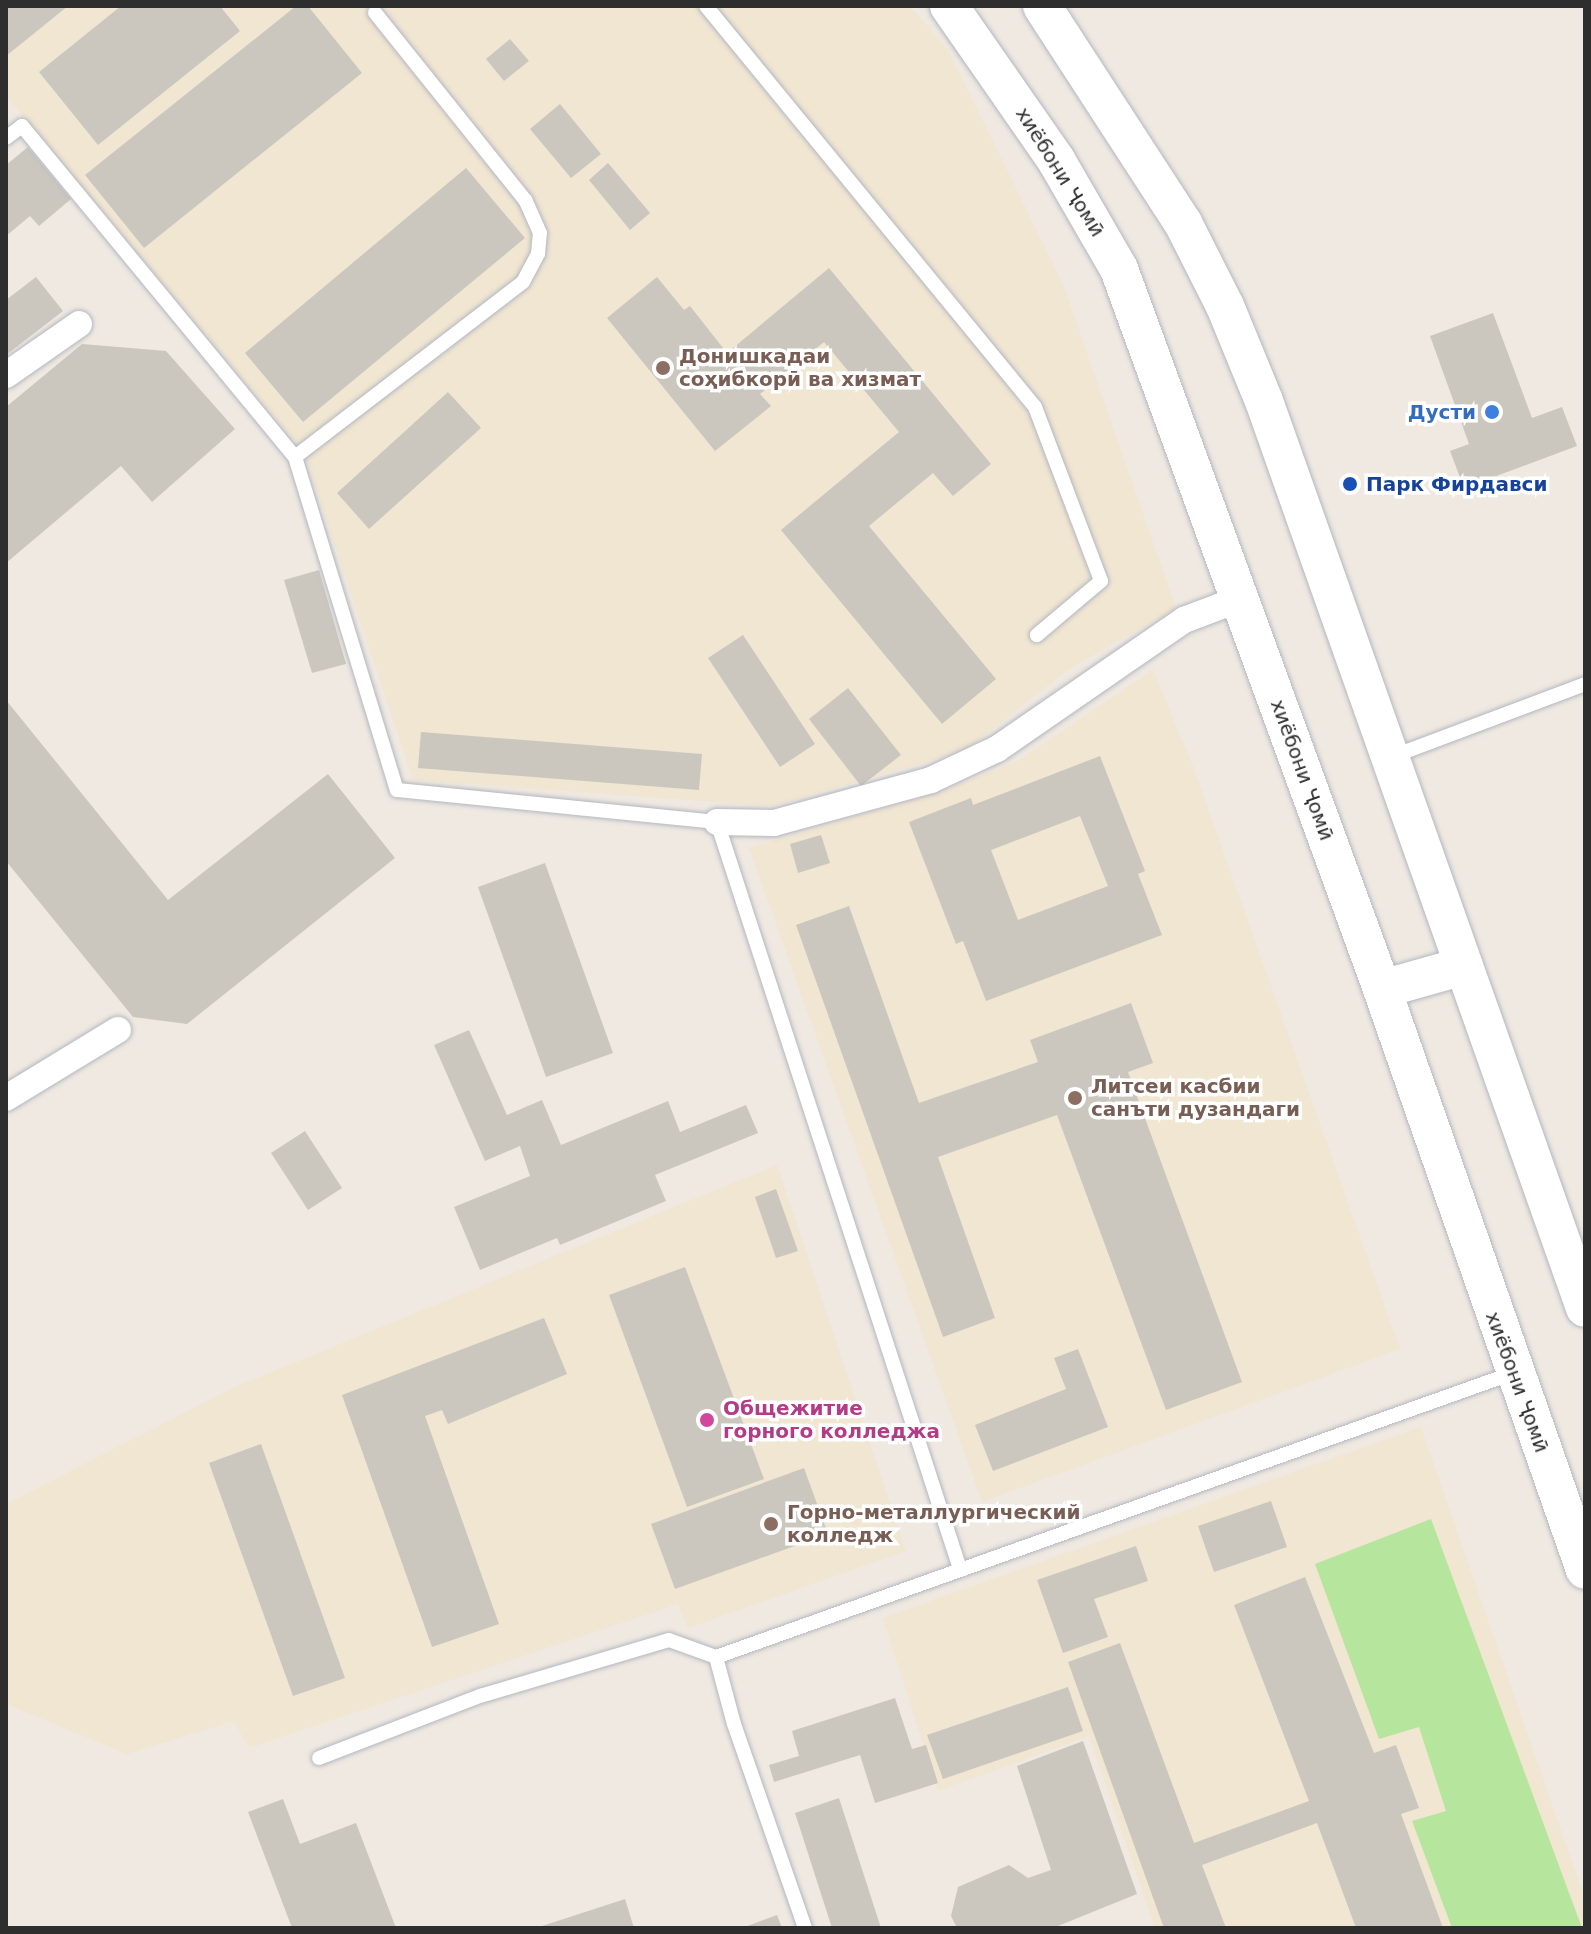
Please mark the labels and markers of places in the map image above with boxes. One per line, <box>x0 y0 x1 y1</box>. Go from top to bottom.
place label: Донишкадаи соҳибкорӣ ва хизмат <box>679 344 921 391</box>
marker: Донишкадаи соҳибкорӣ ва хизмат <box>654 359 672 377</box>
place label: Дусти <box>1408 400 1476 424</box>
marker: Дусти <box>1483 403 1501 421</box>
place label: Парк Фирдавси <box>1366 472 1547 496</box>
marker: Парк Фирдавси <box>1341 475 1359 493</box>
place label: Литсеи касбии санъти дузандаги <box>1091 1074 1300 1121</box>
marker: Литсеи касбии санъти дузандаги <box>1066 1089 1084 1107</box>
place label: Общежитие горного колледжа <box>723 1396 940 1443</box>
marker: Общежитие горного колледжа <box>698 1411 716 1429</box>
place label: Горно-металлургический колледж <box>787 1500 1081 1547</box>
marker: Горно-металлургический колледж <box>762 1515 780 1533</box>

